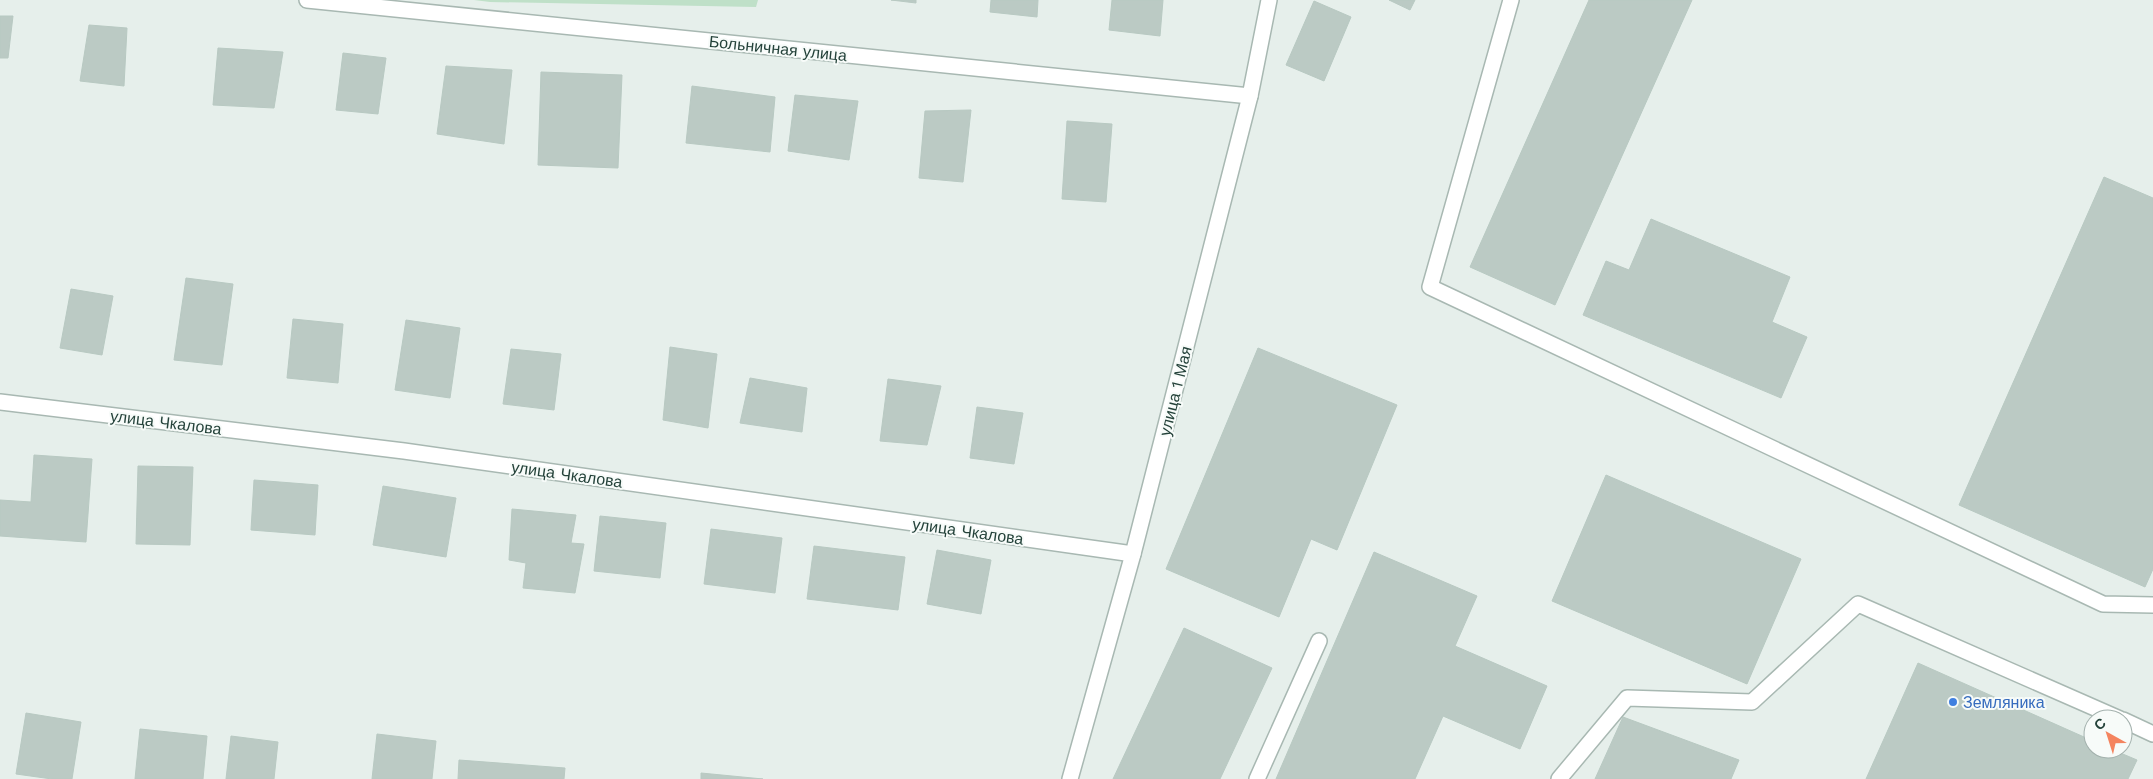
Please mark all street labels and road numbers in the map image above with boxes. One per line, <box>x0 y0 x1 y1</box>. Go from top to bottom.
street label: Больничная улица <box>708 32 848 65</box>
street label: улица 1 Мая <box>1155 344 1196 438</box>
street label: улица Чкалова <box>109 406 223 439</box>
street label: улица Чкалова <box>510 457 624 492</box>
street label: улица Чкалова <box>911 514 1025 549</box>

